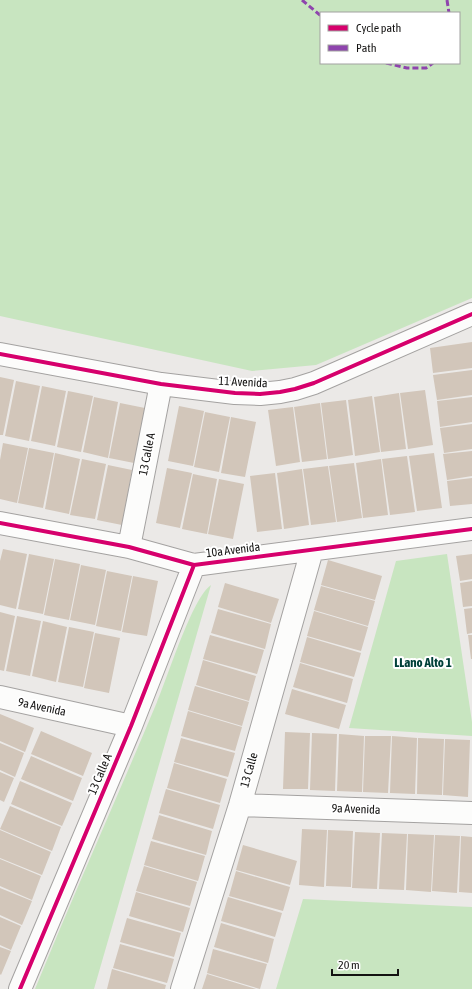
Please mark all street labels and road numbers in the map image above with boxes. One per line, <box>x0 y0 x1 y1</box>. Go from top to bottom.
street label: 11 Avenida <box>218 374 268 390</box>
street label: 13 Calle A <box>136 431 158 477</box>
street label: 10a Avenida <box>205 540 261 560</box>
street label: 9a Avenida <box>17 695 67 719</box>
street label: 13 Calle A <box>85 751 115 797</box>
street label: 13 Calle <box>237 751 261 789</box>
street label: 9a Avenida <box>331 801 381 817</box>

